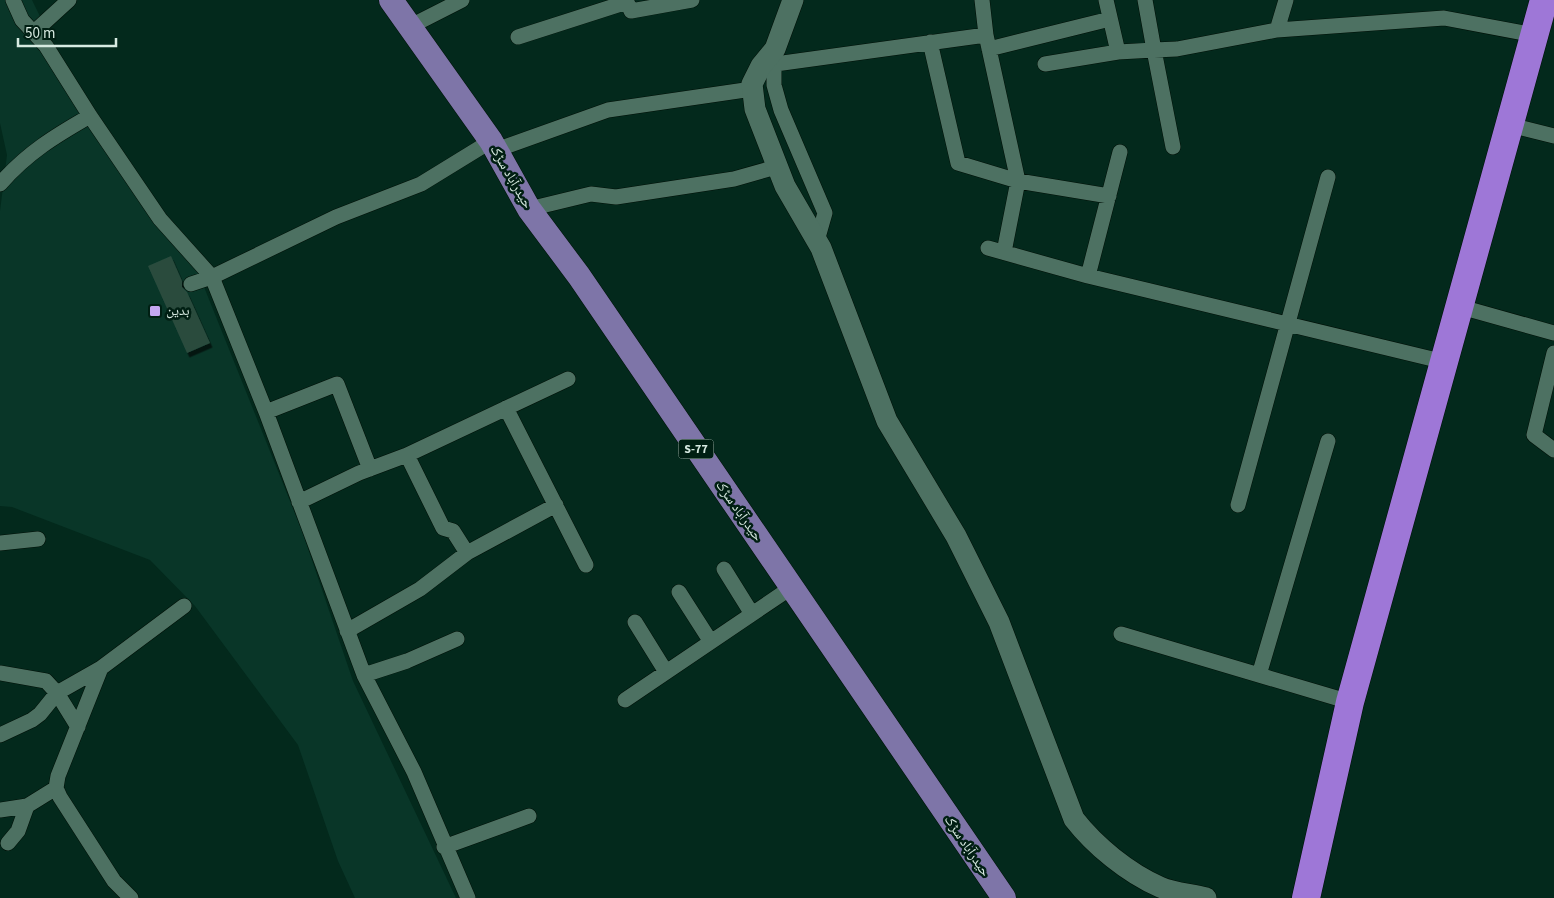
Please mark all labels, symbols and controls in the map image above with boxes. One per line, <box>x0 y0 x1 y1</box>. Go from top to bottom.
scale bar <box>18 15 115 47</box>
text: 50 m <box>25 23 55 44</box>
street label: حیدرآباد سڑک <box>485 142 537 213</box>
place label: بدين <box>166 301 190 321</box>
marker: بدين <box>148 304 162 318</box>
road number: S-77 <box>678 439 714 458</box>
street label: حیدرآباد سڑک <box>711 476 767 546</box>
street label: حیدرآباد سڑک <box>939 811 995 881</box>

